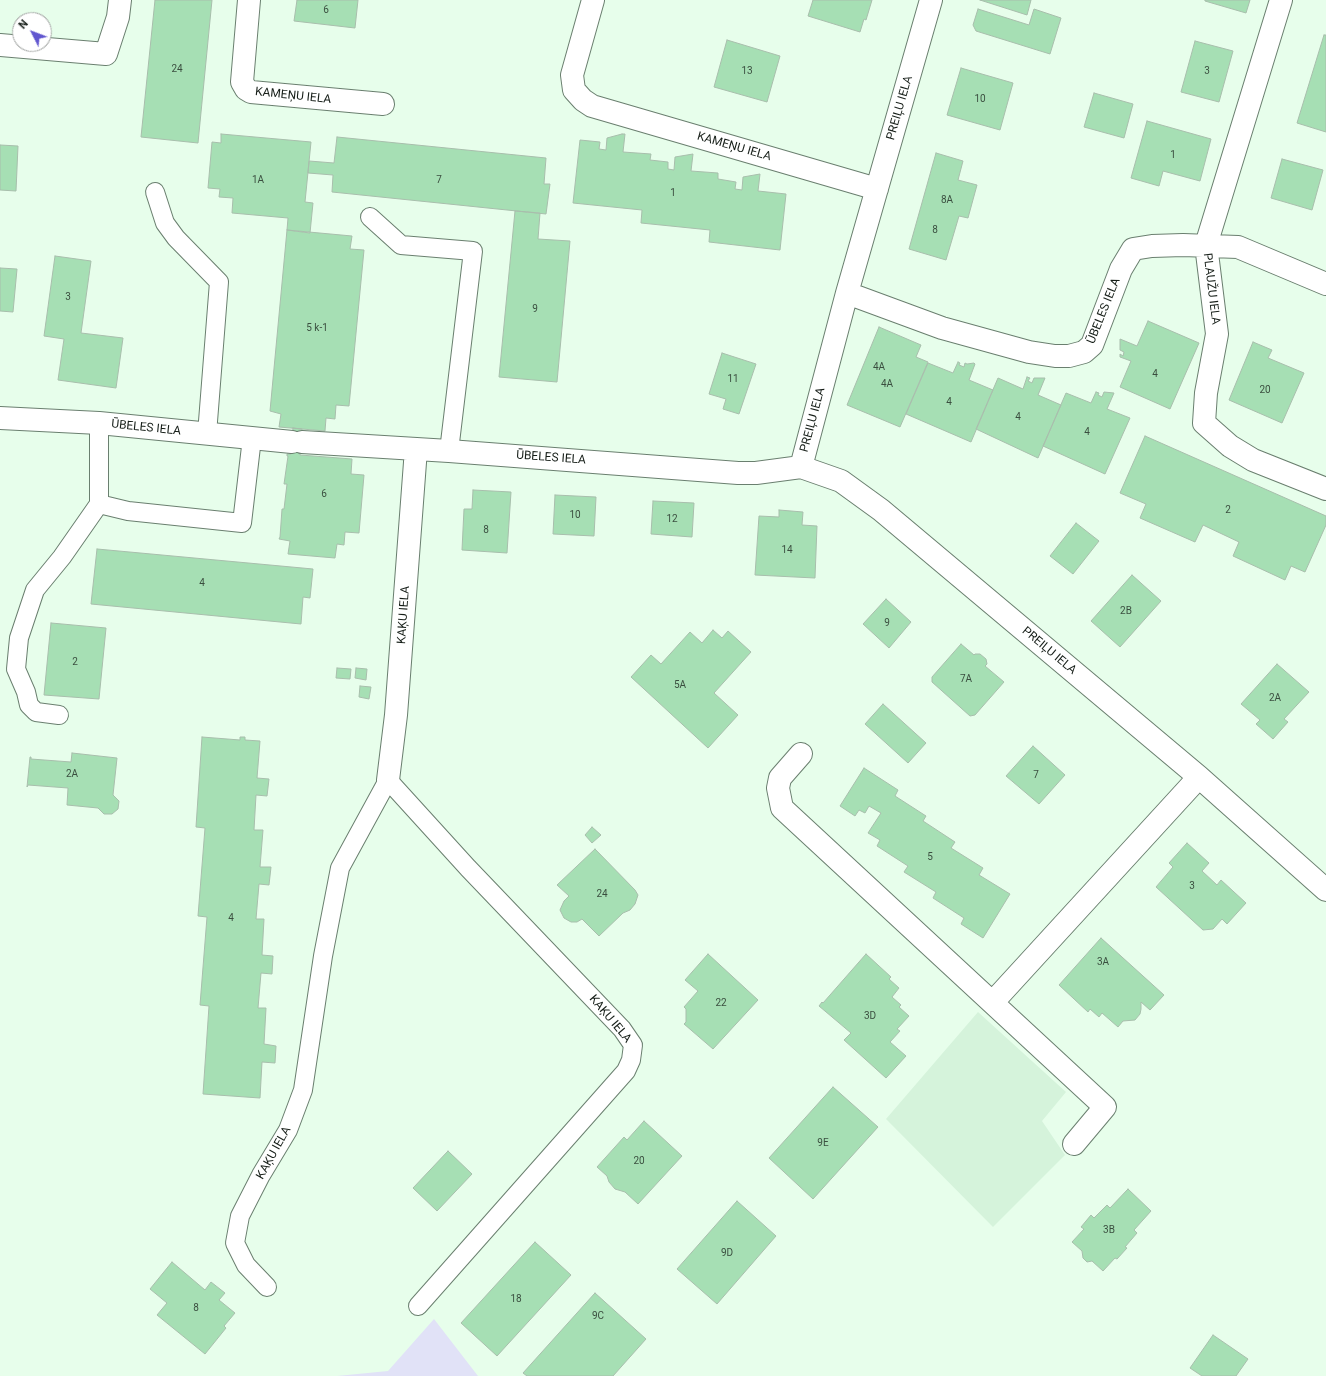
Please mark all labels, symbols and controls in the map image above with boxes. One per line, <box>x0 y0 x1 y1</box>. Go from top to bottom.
house number: 6 <box>323 4 329 16</box>
north arrow <box>12 12 52 52</box>
text: N <box>16 17 31 32</box>
house number: 24 <box>171 63 183 75</box>
house number: 13 <box>741 65 753 77</box>
house number: 3 <box>1204 65 1210 77</box>
street label: PREIĻU IELA <box>884 74 916 142</box>
street label: KAMEŅU IELA <box>254 85 332 107</box>
house number: 10 <box>974 93 986 105</box>
street label: KAMEŅU IELA <box>695 130 773 164</box>
house number: 1 <box>1170 149 1176 161</box>
house number: 1A <box>252 174 264 186</box>
house number: 7 <box>436 174 442 186</box>
house number: 1 <box>670 187 676 199</box>
house number: 8A <box>941 194 953 206</box>
house number: 8 <box>932 224 938 236</box>
street label: PLAUŽU IELA <box>1199 252 1223 326</box>
street label: ŪBELES IELA <box>1084 276 1124 346</box>
house number: 3 <box>65 291 71 303</box>
house number: 9 <box>532 303 538 315</box>
house number: 5 k-1 <box>306 322 328 334</box>
house number: 4A <box>873 361 885 373</box>
house number: 4 <box>1152 368 1158 380</box>
house number: 11 <box>727 373 739 385</box>
house number: 4A <box>881 378 893 390</box>
house number: 20 <box>1259 384 1271 396</box>
street label: PREIĻU IELA <box>797 386 829 454</box>
house number: 4 <box>946 396 952 408</box>
house number: 4 <box>1015 411 1021 423</box>
street label: ŪBELES IELA <box>110 417 182 439</box>
house number: 4 <box>1084 426 1090 438</box>
street label: ŪBELES IELA <box>516 448 586 468</box>
house number: 6 <box>321 488 327 500</box>
house number: 2 <box>1225 504 1231 516</box>
house number: 10 <box>569 509 581 521</box>
house number: 12 <box>666 513 678 525</box>
house number: 8 <box>483 524 489 536</box>
house number: 14 <box>781 544 793 556</box>
house number: 4 <box>199 577 205 589</box>
street label: KAĶU IELA <box>395 586 413 644</box>
house number: 2B <box>1120 605 1132 617</box>
house number: 9 <box>884 617 890 629</box>
street label: PREIĻU IELA <box>1019 624 1079 678</box>
house number: 2 <box>72 656 78 668</box>
house number: 7A <box>960 673 972 685</box>
house number: 5A <box>674 679 686 691</box>
house number: 2A <box>1269 692 1281 704</box>
house number: 2A <box>66 768 78 780</box>
house number: 7 <box>1033 769 1039 781</box>
house number: 5 <box>927 851 933 863</box>
house number: 3 <box>1189 880 1195 892</box>
house number: 24 <box>596 888 608 900</box>
house number: 4 <box>228 912 234 924</box>
house number: 3A <box>1097 956 1109 968</box>
street label: KAĶU IELA <box>586 992 634 1046</box>
house number: 22 <box>715 997 727 1009</box>
house number: 3D <box>864 1010 876 1022</box>
street label: KAĶU IELA <box>254 1124 294 1182</box>
house number: 9E <box>817 1137 829 1149</box>
house number: 20 <box>633 1155 645 1167</box>
house number: 3B <box>1103 1224 1115 1236</box>
house number: 9D <box>721 1247 733 1259</box>
house number: 18 <box>510 1293 522 1305</box>
house number: 8 <box>193 1302 199 1314</box>
house number: 9C <box>592 1310 604 1322</box>

